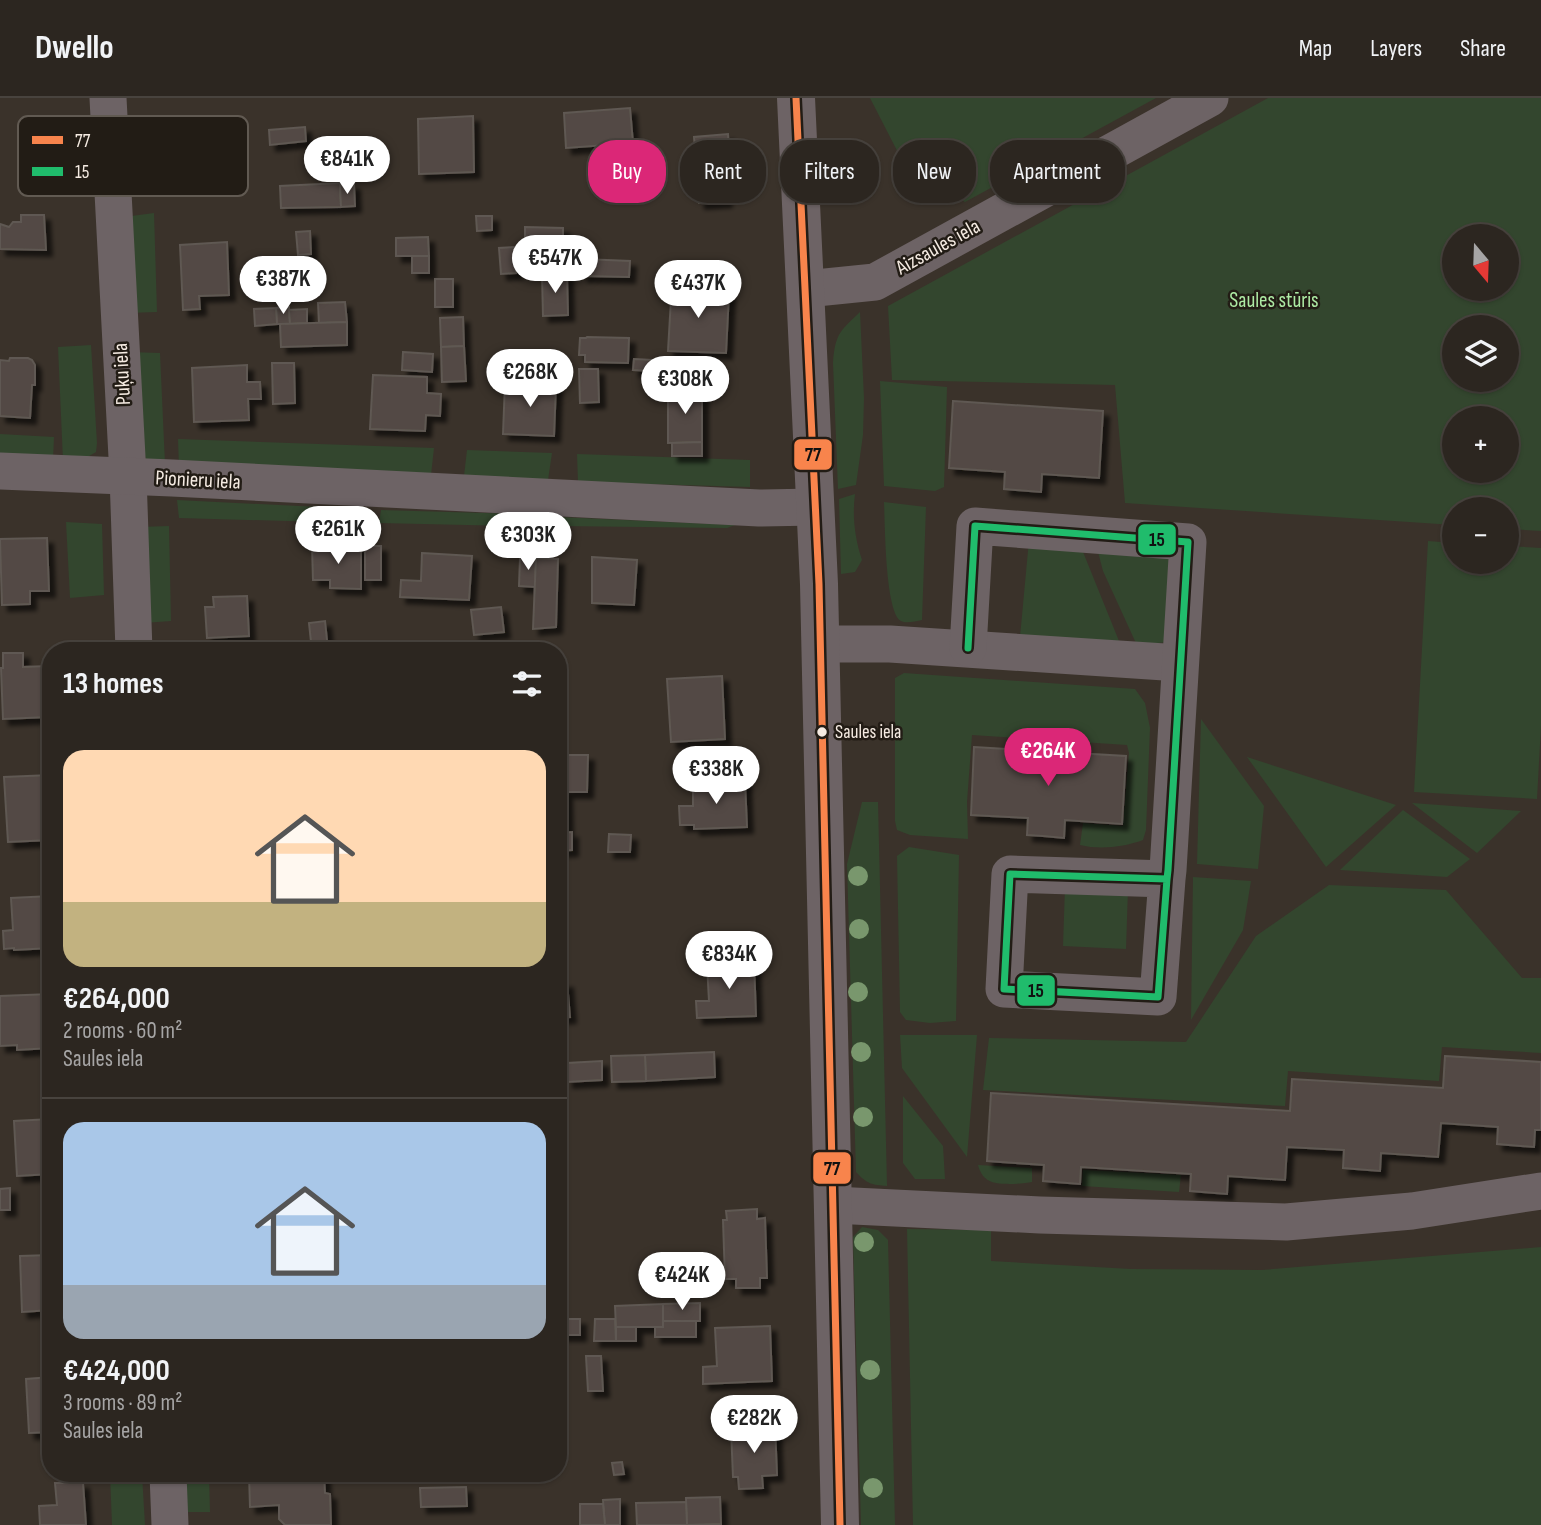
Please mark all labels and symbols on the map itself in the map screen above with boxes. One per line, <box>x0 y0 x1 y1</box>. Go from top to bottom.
legend <box>18 116 248 196</box>
text: 77 <box>75 130 91 153</box>
pin: €841K <box>298 136 396 196</box>
text: 15 <box>75 161 89 184</box>
street label: Aizsaules iela <box>891 214 984 281</box>
north arrow <box>1442 224 1519 301</box>
pin: €547K <box>506 236 604 295</box>
pin: €387K <box>234 256 332 316</box>
pin: €437K <box>649 260 747 320</box>
park label: Saules stūris <box>1229 288 1319 313</box>
street label: Puķu iela <box>108 342 136 406</box>
pin: €268K <box>481 350 579 409</box>
pin: €308K <box>636 356 734 416</box>
line badge: 77 <box>793 438 833 471</box>
text: 77 <box>805 444 822 467</box>
street label: Pionieru iela <box>155 465 241 495</box>
pin: €261K <box>289 506 387 566</box>
pin: €303K <box>479 512 577 572</box>
line badge: 15 <box>1137 523 1177 556</box>
text: 15 <box>1149 529 1165 552</box>
place label: Saules iela <box>835 721 901 744</box>
marker: Saules iela <box>815 725 829 739</box>
pin: €264K <box>999 728 1097 788</box>
pin: €338K <box>667 746 765 806</box>
pin: €834K <box>680 932 778 991</box>
line badge: 15 <box>1016 974 1056 1007</box>
text: 15 <box>1028 980 1044 1003</box>
line badge: 77 <box>812 1151 852 1185</box>
text: 77 <box>824 1158 841 1181</box>
pin: €424K <box>633 1252 731 1312</box>
pin: €282K <box>705 1396 803 1455</box>

